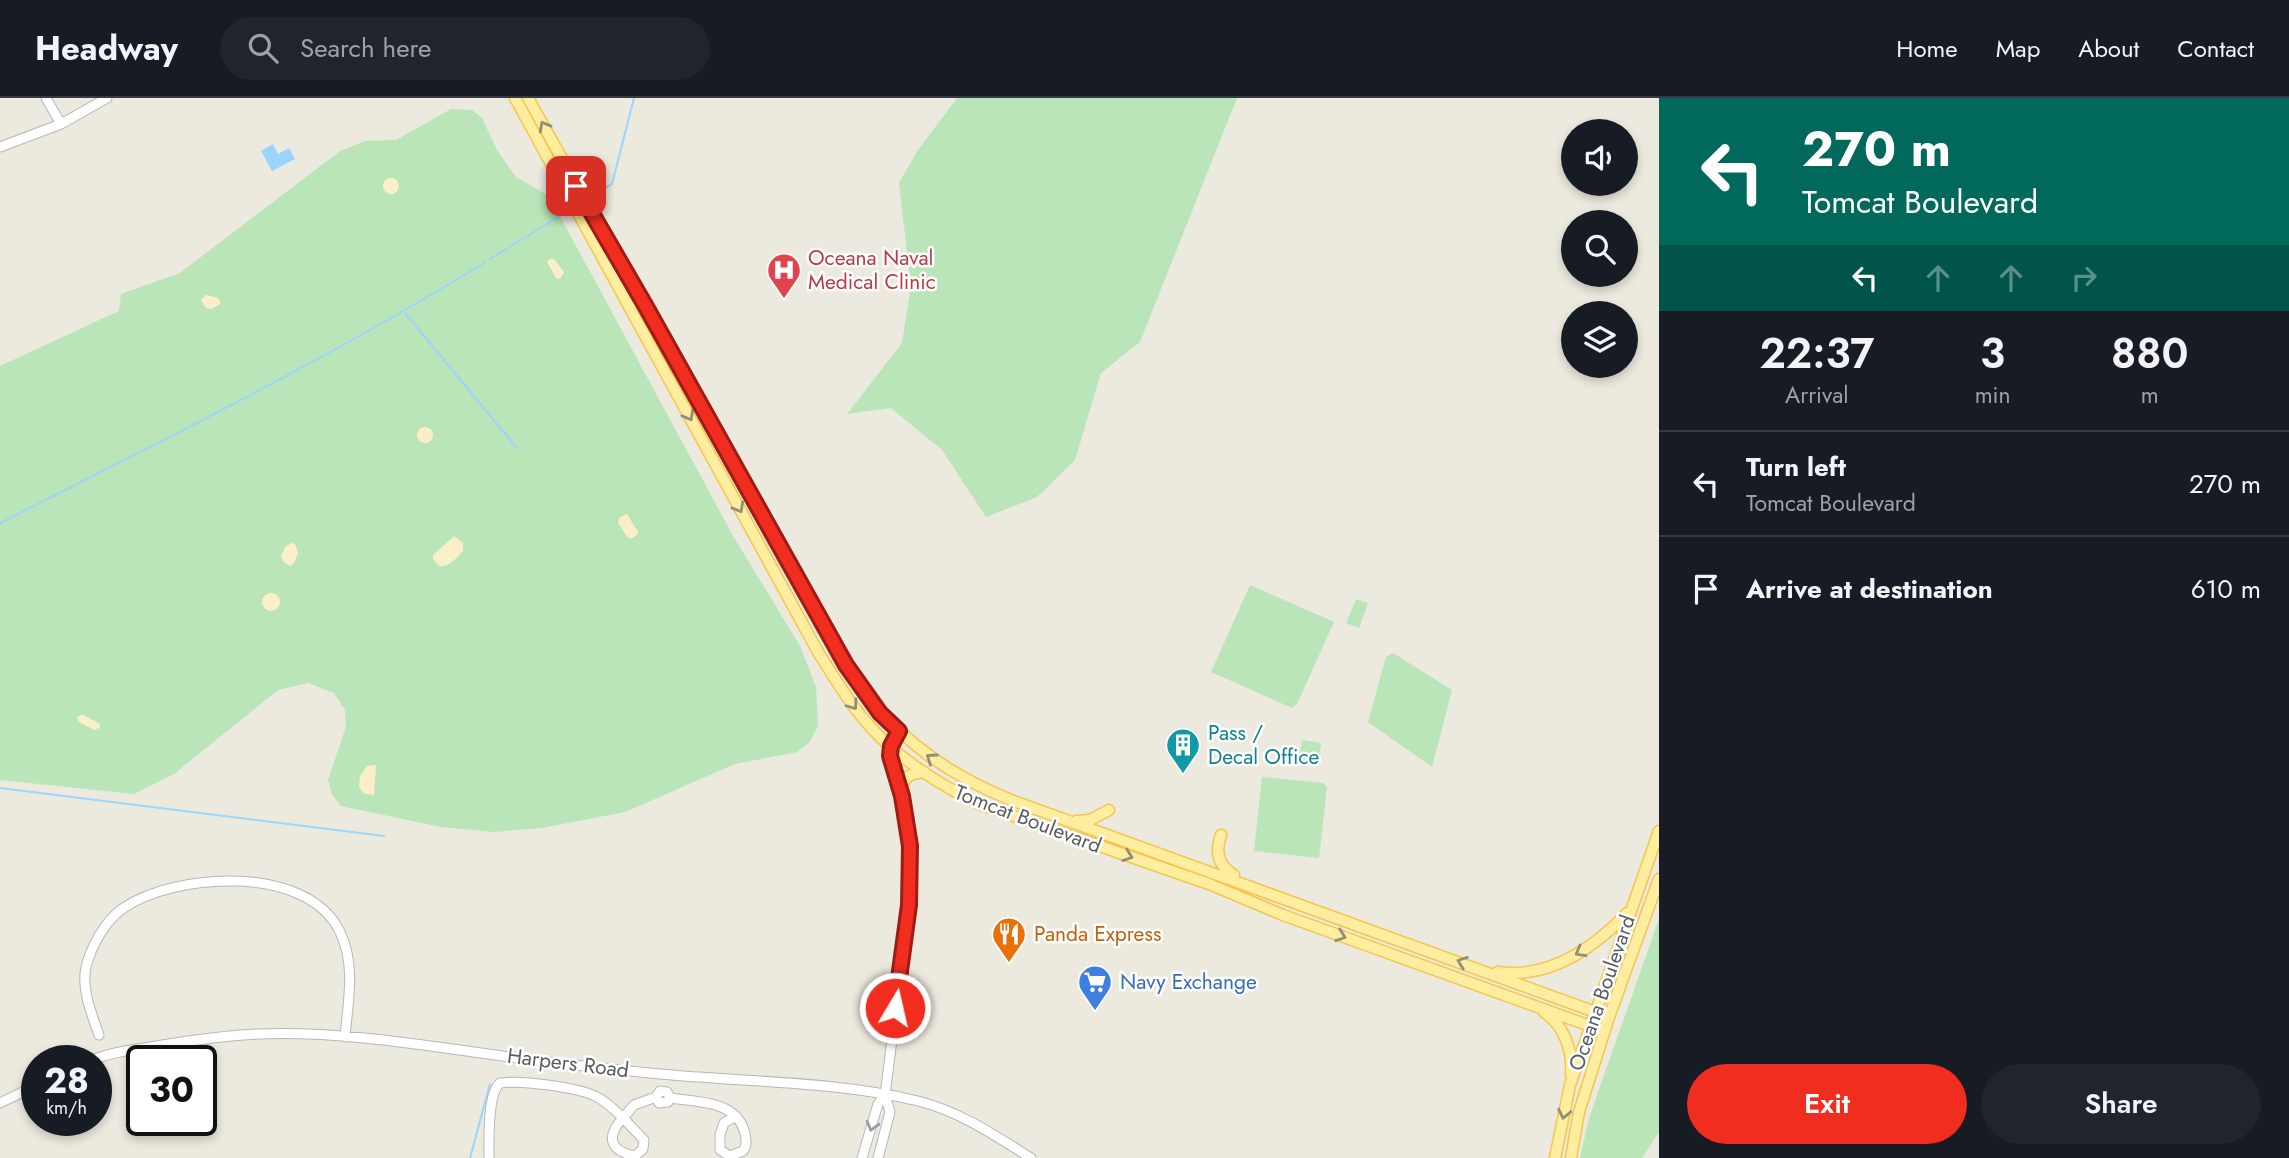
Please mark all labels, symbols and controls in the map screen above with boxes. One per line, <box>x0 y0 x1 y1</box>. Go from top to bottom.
search box <box>220 17 710 80</box>
text: Headway <box>35 25 178 72</box>
icon: search <box>244 29 282 67</box>
text: Search here <box>300 29 431 67</box>
text: Home <box>1896 31 1958 66</box>
text: Map <box>1996 31 2040 66</box>
text: About <box>2078 31 2139 66</box>
text: Contact <box>2177 31 2254 66</box>
text: 270 m <box>1802 114 1951 184</box>
map controls <box>1561 119 1638 378</box>
button: sound <box>1561 119 1638 196</box>
one-way arrow <box>538 121 552 133</box>
icon: left <box>1687 126 1778 217</box>
pin <box>546 156 606 216</box>
icon: arrive <box>557 167 595 205</box>
text: Tomcat Boulevard <box>1802 179 2038 225</box>
button: search <box>1561 210 1638 287</box>
place label: Oceana Naval Medical Clinic <box>808 243 936 297</box>
hospital icon: Oceana Naval Medical Clinic <box>765 251 803 300</box>
icon: left <box>1846 259 1884 297</box>
icon: ahead <box>1919 259 1957 297</box>
icon: ahead <box>1992 259 2030 297</box>
icon: right <box>2065 259 2103 297</box>
button: layers <box>1561 301 1638 378</box>
text: 22:37 <box>1759 323 1874 384</box>
text: 3 <box>1980 323 2005 384</box>
text: 880 <box>2111 323 2189 384</box>
text: Arrival <box>1785 378 1849 412</box>
text: min <box>1975 378 2011 412</box>
text: m <box>2141 378 2159 412</box>
one-way arrow <box>680 408 694 421</box>
text: Turn left <box>1746 448 1846 486</box>
icon: left <box>1687 465 1725 503</box>
text: 270 m <box>2189 465 2261 503</box>
text: Tomcat Boulevard <box>1746 486 1916 520</box>
one-way arrow <box>731 501 744 513</box>
icon: arrive <box>1687 570 1725 608</box>
text: Arrive at destination <box>1746 570 1993 608</box>
text: 610 m <box>2191 570 2261 608</box>
one-way arrow <box>845 697 857 710</box>
place label: Pass / Decal Office <box>1208 718 1319 772</box>
building icon: Pass / Decal Office <box>1164 726 1202 775</box>
one-way arrow <box>926 753 939 766</box>
street label: Tomcat Boulevard <box>950 777 1106 861</box>
one-way arrow <box>1122 848 1134 862</box>
street label: Oceana Boulevard <box>1561 911 1643 1075</box>
restaurant icon: Panda Express <box>990 915 1028 964</box>
place label: Panda Express <box>1034 919 1161 949</box>
one-way arrow <box>1335 928 1347 942</box>
one-way arrow <box>1575 944 1587 957</box>
one-way arrow <box>1457 957 1469 971</box>
supermarket icon: Navy Exchange <box>1076 963 1114 1012</box>
place label: Navy Exchange <box>1120 967 1257 997</box>
position arrow <box>858 971 932 1045</box>
street label: Harpers Road <box>505 1041 631 1085</box>
speed limit sign: 30 <box>126 1045 217 1136</box>
text: 28 <box>44 1056 89 1106</box>
button: Exit <box>1687 1064 1967 1144</box>
button: Share <box>1981 1064 2261 1144</box>
text: km/h <box>46 1095 87 1121</box>
one-way arrow <box>1557 1108 1572 1120</box>
one-way arrow <box>865 1119 880 1131</box>

